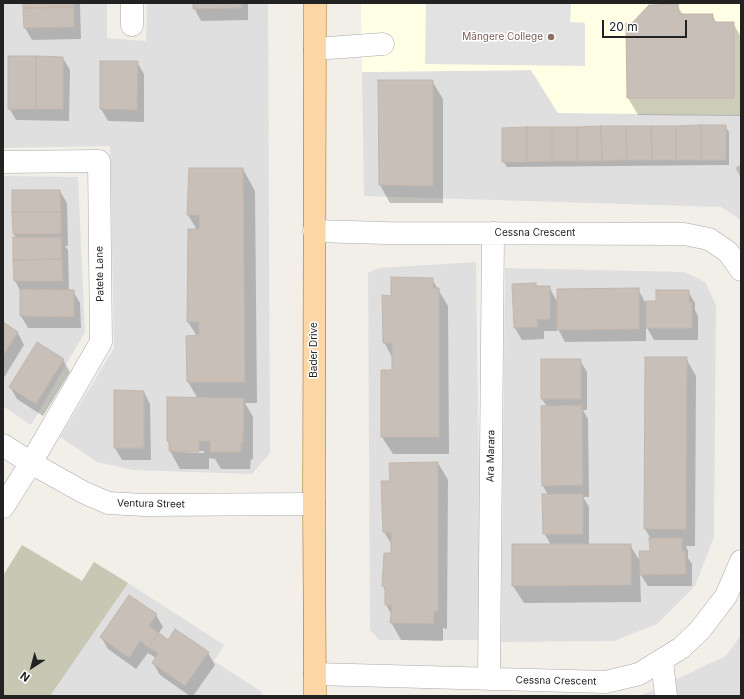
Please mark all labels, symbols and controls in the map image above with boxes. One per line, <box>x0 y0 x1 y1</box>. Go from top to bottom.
scale bar <box>604 12 689 38</box>
text: 20 m <box>609 19 638 34</box>
place label: Māngere College <box>462 31 543 43</box>
marker: Māngere College <box>546 32 556 42</box>
street label: Cessna Crescent <box>495 227 575 239</box>
street label: Patete Lane <box>94 246 106 302</box>
street label: Bader Drive <box>308 322 320 378</box>
street label: Ara Marara <box>485 430 497 482</box>
street label: Ventura Street <box>117 497 185 511</box>
north arrow <box>12 647 52 687</box>
text: N <box>17 669 32 685</box>
street label: Cessna Crescent <box>516 674 596 688</box>

